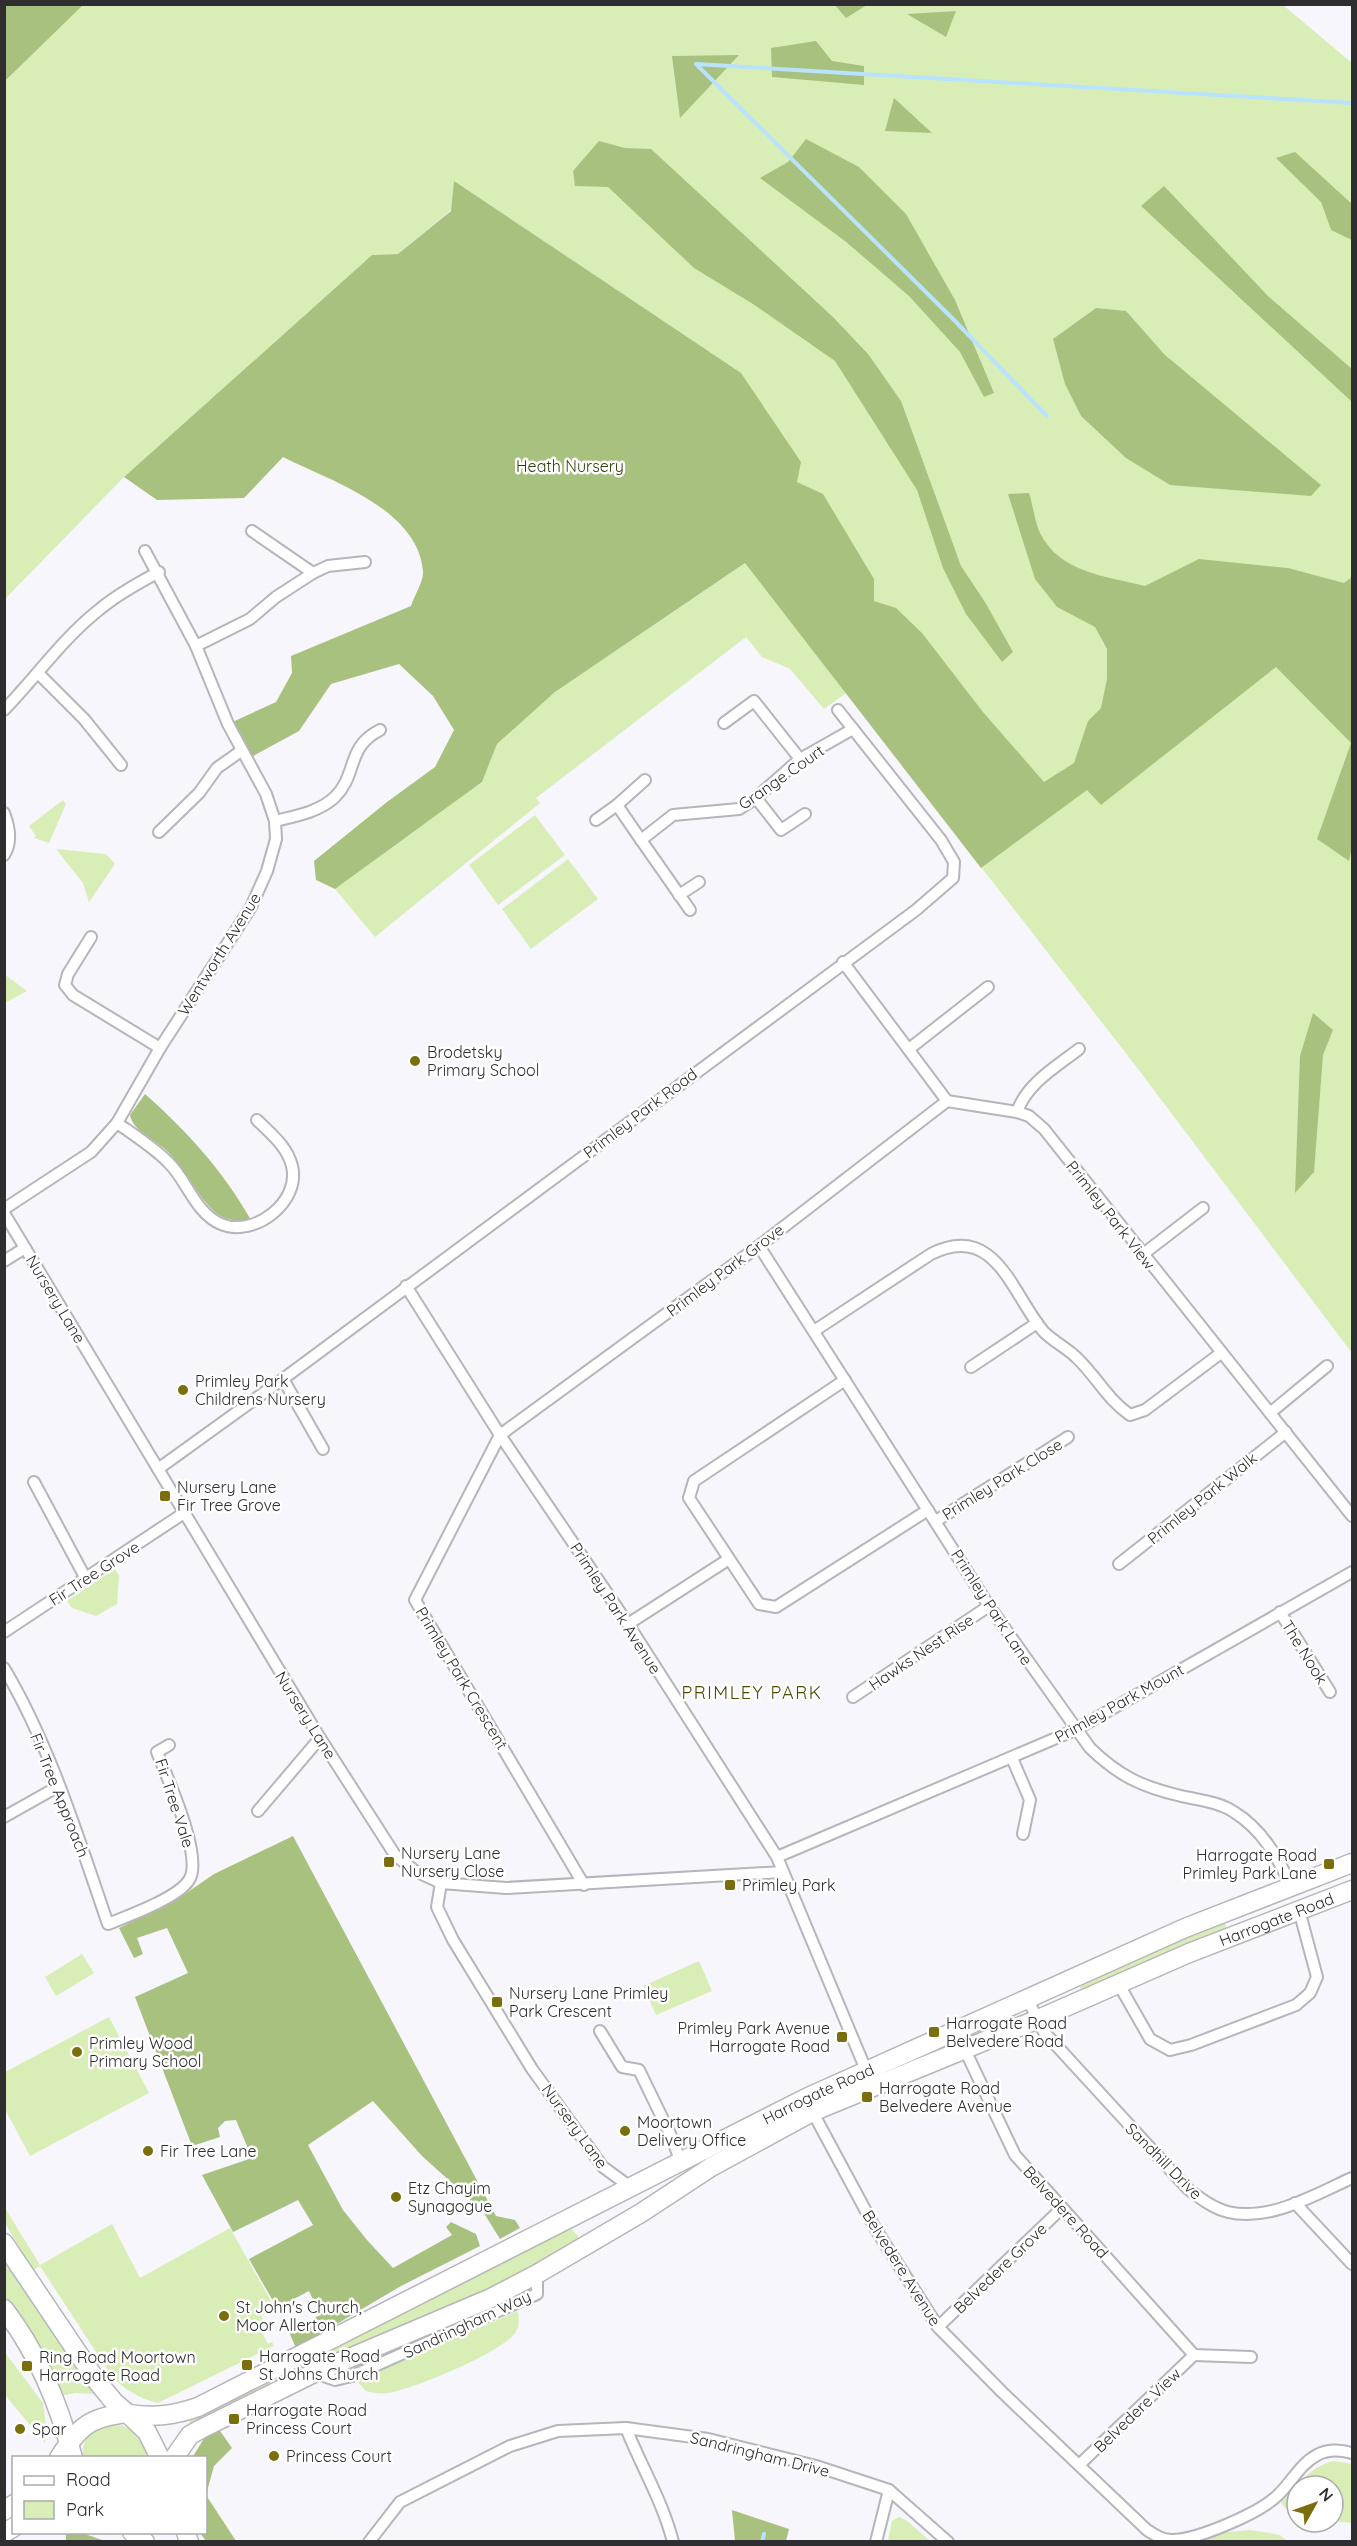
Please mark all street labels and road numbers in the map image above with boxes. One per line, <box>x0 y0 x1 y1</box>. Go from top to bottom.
street label: Grange Court <box>734 740 828 814</box>
street label: Wentworth Avenue <box>173 889 265 1019</box>
street label: Primley Park Road <box>579 1064 701 1162</box>
street label: Primley Park View <box>1062 1156 1160 1274</box>
street label: Primley Park Grove <box>662 1219 788 1321</box>
street label: Nursery Lane <box>22 1251 90 1347</box>
street label: Primley Park Close <box>938 1434 1066 1524</box>
street label: Primley Park Walk <box>1143 1448 1261 1548</box>
street label: Fir Tree Grove <box>45 1536 143 1610</box>
street label: Primley Park Avenue <box>566 1539 666 1677</box>
street label: Primley Park Lane <box>947 1545 1037 1669</box>
street label: Primley Park Crescent <box>412 1603 512 1753</box>
street label: Hawks Nest Rise <box>865 1610 977 1694</box>
street label: The Nook <box>1278 1616 1332 1688</box>
street label: Primley Park Mount <box>1051 1659 1187 1747</box>
street label: Nursery Lane <box>271 1667 341 1763</box>
street label: Fir Tree Approach <box>26 1730 94 1860</box>
street label: Fir Tree Vale <box>151 1756 199 1850</box>
street label: Harrogate Road <box>1216 1888 1336 1950</box>
street label: Harrogate Road <box>759 2059 877 2128</box>
street label: Nursery Lane <box>538 2080 612 2172</box>
street label: Sandhill Drive <box>1121 2118 1207 2204</box>
street label: Belvedere Road <box>1019 2162 1113 2262</box>
street label: Belvedere Avenue <box>858 2206 946 2330</box>
street label: Belvedere Grove <box>949 2218 1051 2318</box>
street label: Sandringham Way <box>400 2286 534 2362</box>
street label: Belvedere View <box>1089 2363 1185 2457</box>
street label: Sandringham Drive <box>688 2427 832 2481</box>

